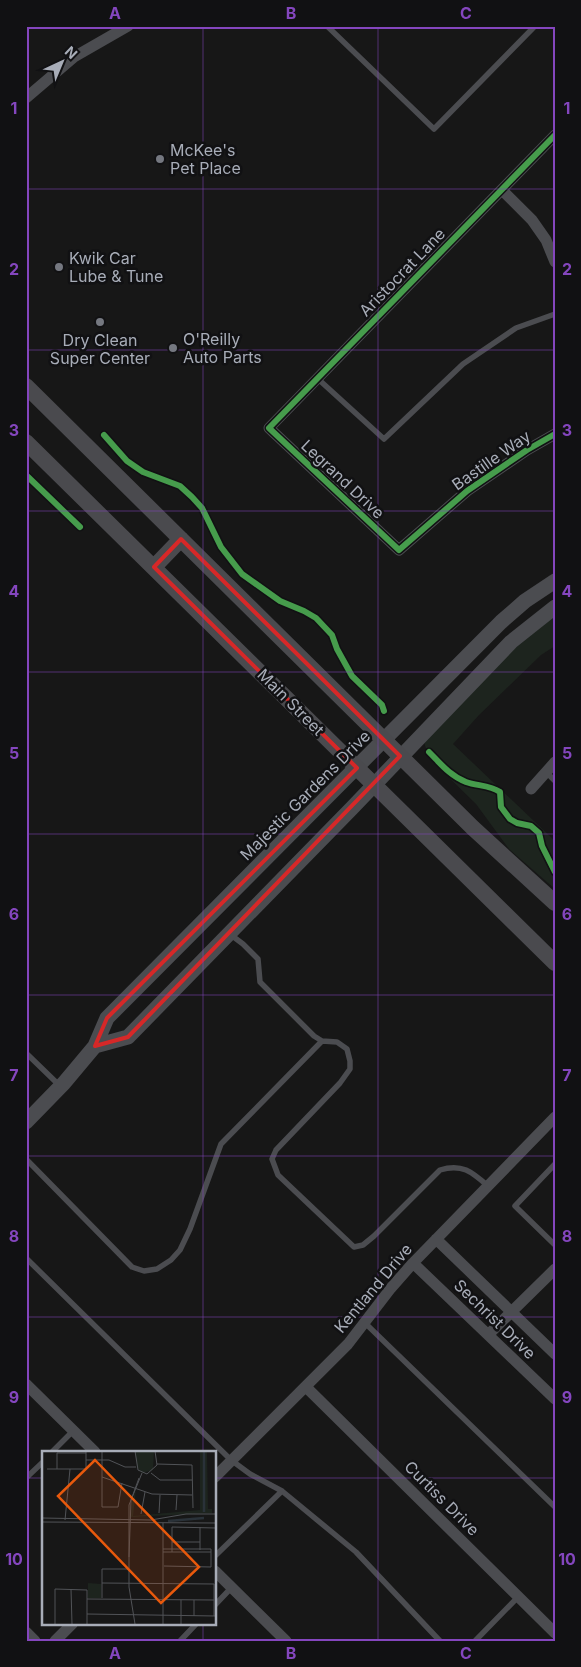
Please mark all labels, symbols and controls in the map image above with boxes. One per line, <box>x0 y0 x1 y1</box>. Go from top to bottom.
text: A <box>109 3 121 23</box>
text: B <box>286 3 296 23</box>
text: C <box>460 3 472 23</box>
north arrow <box>38 38 88 88</box>
text: N <box>62 42 81 62</box>
text: 1 <box>11 98 17 118</box>
text: 1 <box>564 98 570 118</box>
place label: McKee's Pet Place <box>170 140 241 178</box>
marker: McKee's Pet Place <box>154 153 166 165</box>
street label: Aristocrat Lane <box>355 224 449 320</box>
place label: Kwik Car Lube & Tune <box>69 248 163 286</box>
text: 2 <box>9 259 19 279</box>
text: 2 <box>562 259 572 279</box>
marker: Kwik Car Lube & Tune <box>53 261 65 273</box>
marker: Dry Clean Super Center <box>94 316 106 328</box>
place label: O'Reilly Auto Parts <box>183 329 262 367</box>
place label: Dry Clean Super Center <box>50 330 150 368</box>
marker: O'Reilly Auto Parts <box>167 342 179 354</box>
text: 3 <box>9 420 19 440</box>
text: 3 <box>562 420 572 440</box>
street label: Bastille Way <box>448 426 534 494</box>
street label: Legrand Drive <box>297 435 389 523</box>
text: 4 <box>9 581 20 601</box>
text: 4 <box>562 581 573 601</box>
street label: Main Street <box>253 664 329 740</box>
street label: Majestic Gardens Drive <box>236 726 374 864</box>
text: 5 <box>9 743 19 763</box>
text: 5 <box>562 743 572 763</box>
text: 6 <box>9 904 19 924</box>
text: 6 <box>562 904 572 924</box>
text: 7 <box>9 1065 19 1085</box>
text: 7 <box>562 1065 572 1085</box>
text: 8 <box>9 1226 19 1246</box>
text: 8 <box>562 1226 572 1246</box>
street label: Kentland Drive <box>330 1239 416 1337</box>
street label: Sechrist Drive <box>450 1275 540 1363</box>
text: 9 <box>9 1387 19 1407</box>
text: 9 <box>562 1387 572 1407</box>
inset map <box>42 1451 216 1624</box>
street label: Curtiss Drive <box>400 1456 484 1540</box>
text: 10 <box>5 1549 23 1569</box>
text: 10 <box>558 1549 576 1569</box>
text: A <box>109 1643 121 1663</box>
text: B <box>286 1643 296 1663</box>
text: C <box>460 1643 472 1663</box>

